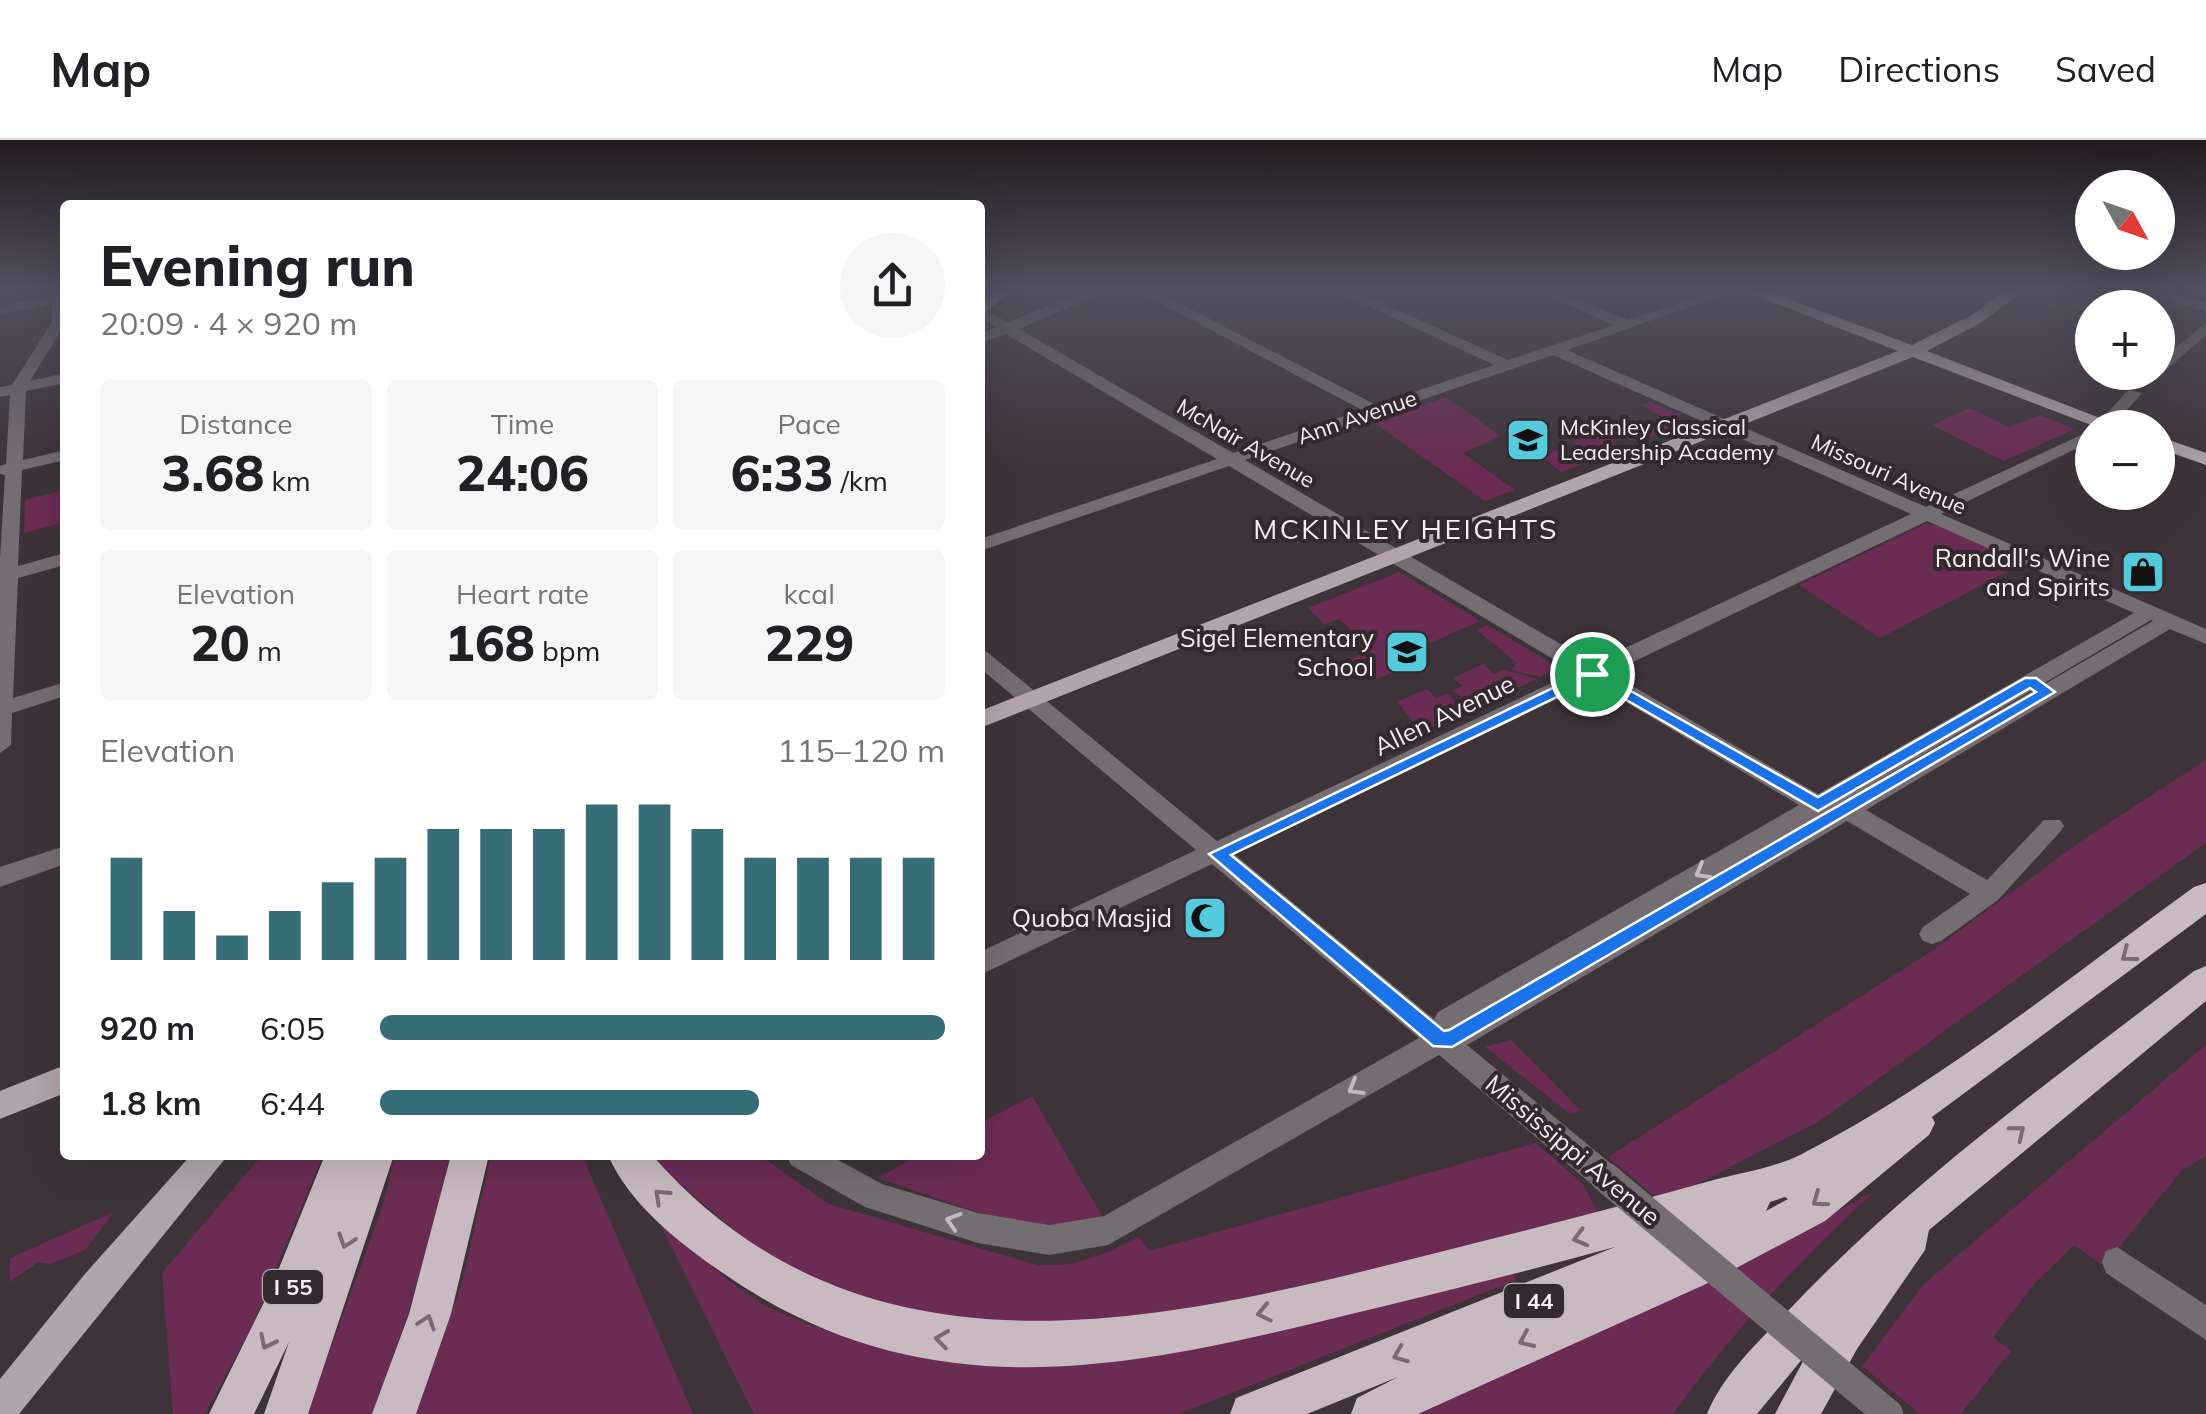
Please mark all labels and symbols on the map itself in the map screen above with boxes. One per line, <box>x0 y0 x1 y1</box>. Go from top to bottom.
north arrow <box>2075 170 2175 270</box>
street label: Ann Avenue <box>1294 384 1420 450</box>
street label: McNair Avenue <box>1172 392 1320 494</box>
place label: McKinley Classical Leadership Academy <box>1560 413 1775 466</box>
school or university icon: McKinley Classical Leadership Academy <box>1505 417 1551 463</box>
street label: Missouri Avenue <box>1807 427 1971 521</box>
district label: MCKINLEY HEIGHTS <box>1253 511 1559 546</box>
place label: Randall's Wine and Spirits <box>1935 542 2110 602</box>
shop icon: Randall's Wine and Spirits <box>2120 549 2166 595</box>
place label: Sigel Elementary School <box>1180 622 1374 682</box>
school or university icon: Sigel Elementary School <box>1384 629 1430 675</box>
pin <box>1550 632 1635 717</box>
street label: Allen Avenue <box>1369 667 1519 762</box>
one-way arrow <box>1695 860 1713 879</box>
mosque icon: Quoba Masjid <box>1182 895 1228 941</box>
place label: Quoba Masjid <box>1012 902 1172 933</box>
one-way arrow <box>2121 943 2139 960</box>
street label: Mississippi Avenue <box>1480 1068 1667 1232</box>
one-way arrow <box>1348 1075 1366 1095</box>
one-way arrow <box>2006 1126 2024 1144</box>
one-way arrow <box>654 1189 673 1207</box>
one-way arrow <box>1812 1189 1830 1206</box>
one-way arrow <box>946 1212 963 1233</box>
one-way arrow <box>1572 1227 1589 1248</box>
one-way arrow <box>337 1232 358 1249</box>
road number: I 55 <box>263 1270 323 1304</box>
road number: I 44 <box>1504 1284 1564 1318</box>
one-way arrow <box>1256 1301 1273 1322</box>
one-way arrow <box>415 1315 435 1332</box>
one-way arrow <box>1518 1327 1536 1347</box>
one-way arrow <box>934 1329 950 1350</box>
one-way arrow <box>260 1332 280 1350</box>
one-way arrow <box>1392 1343 1410 1363</box>

